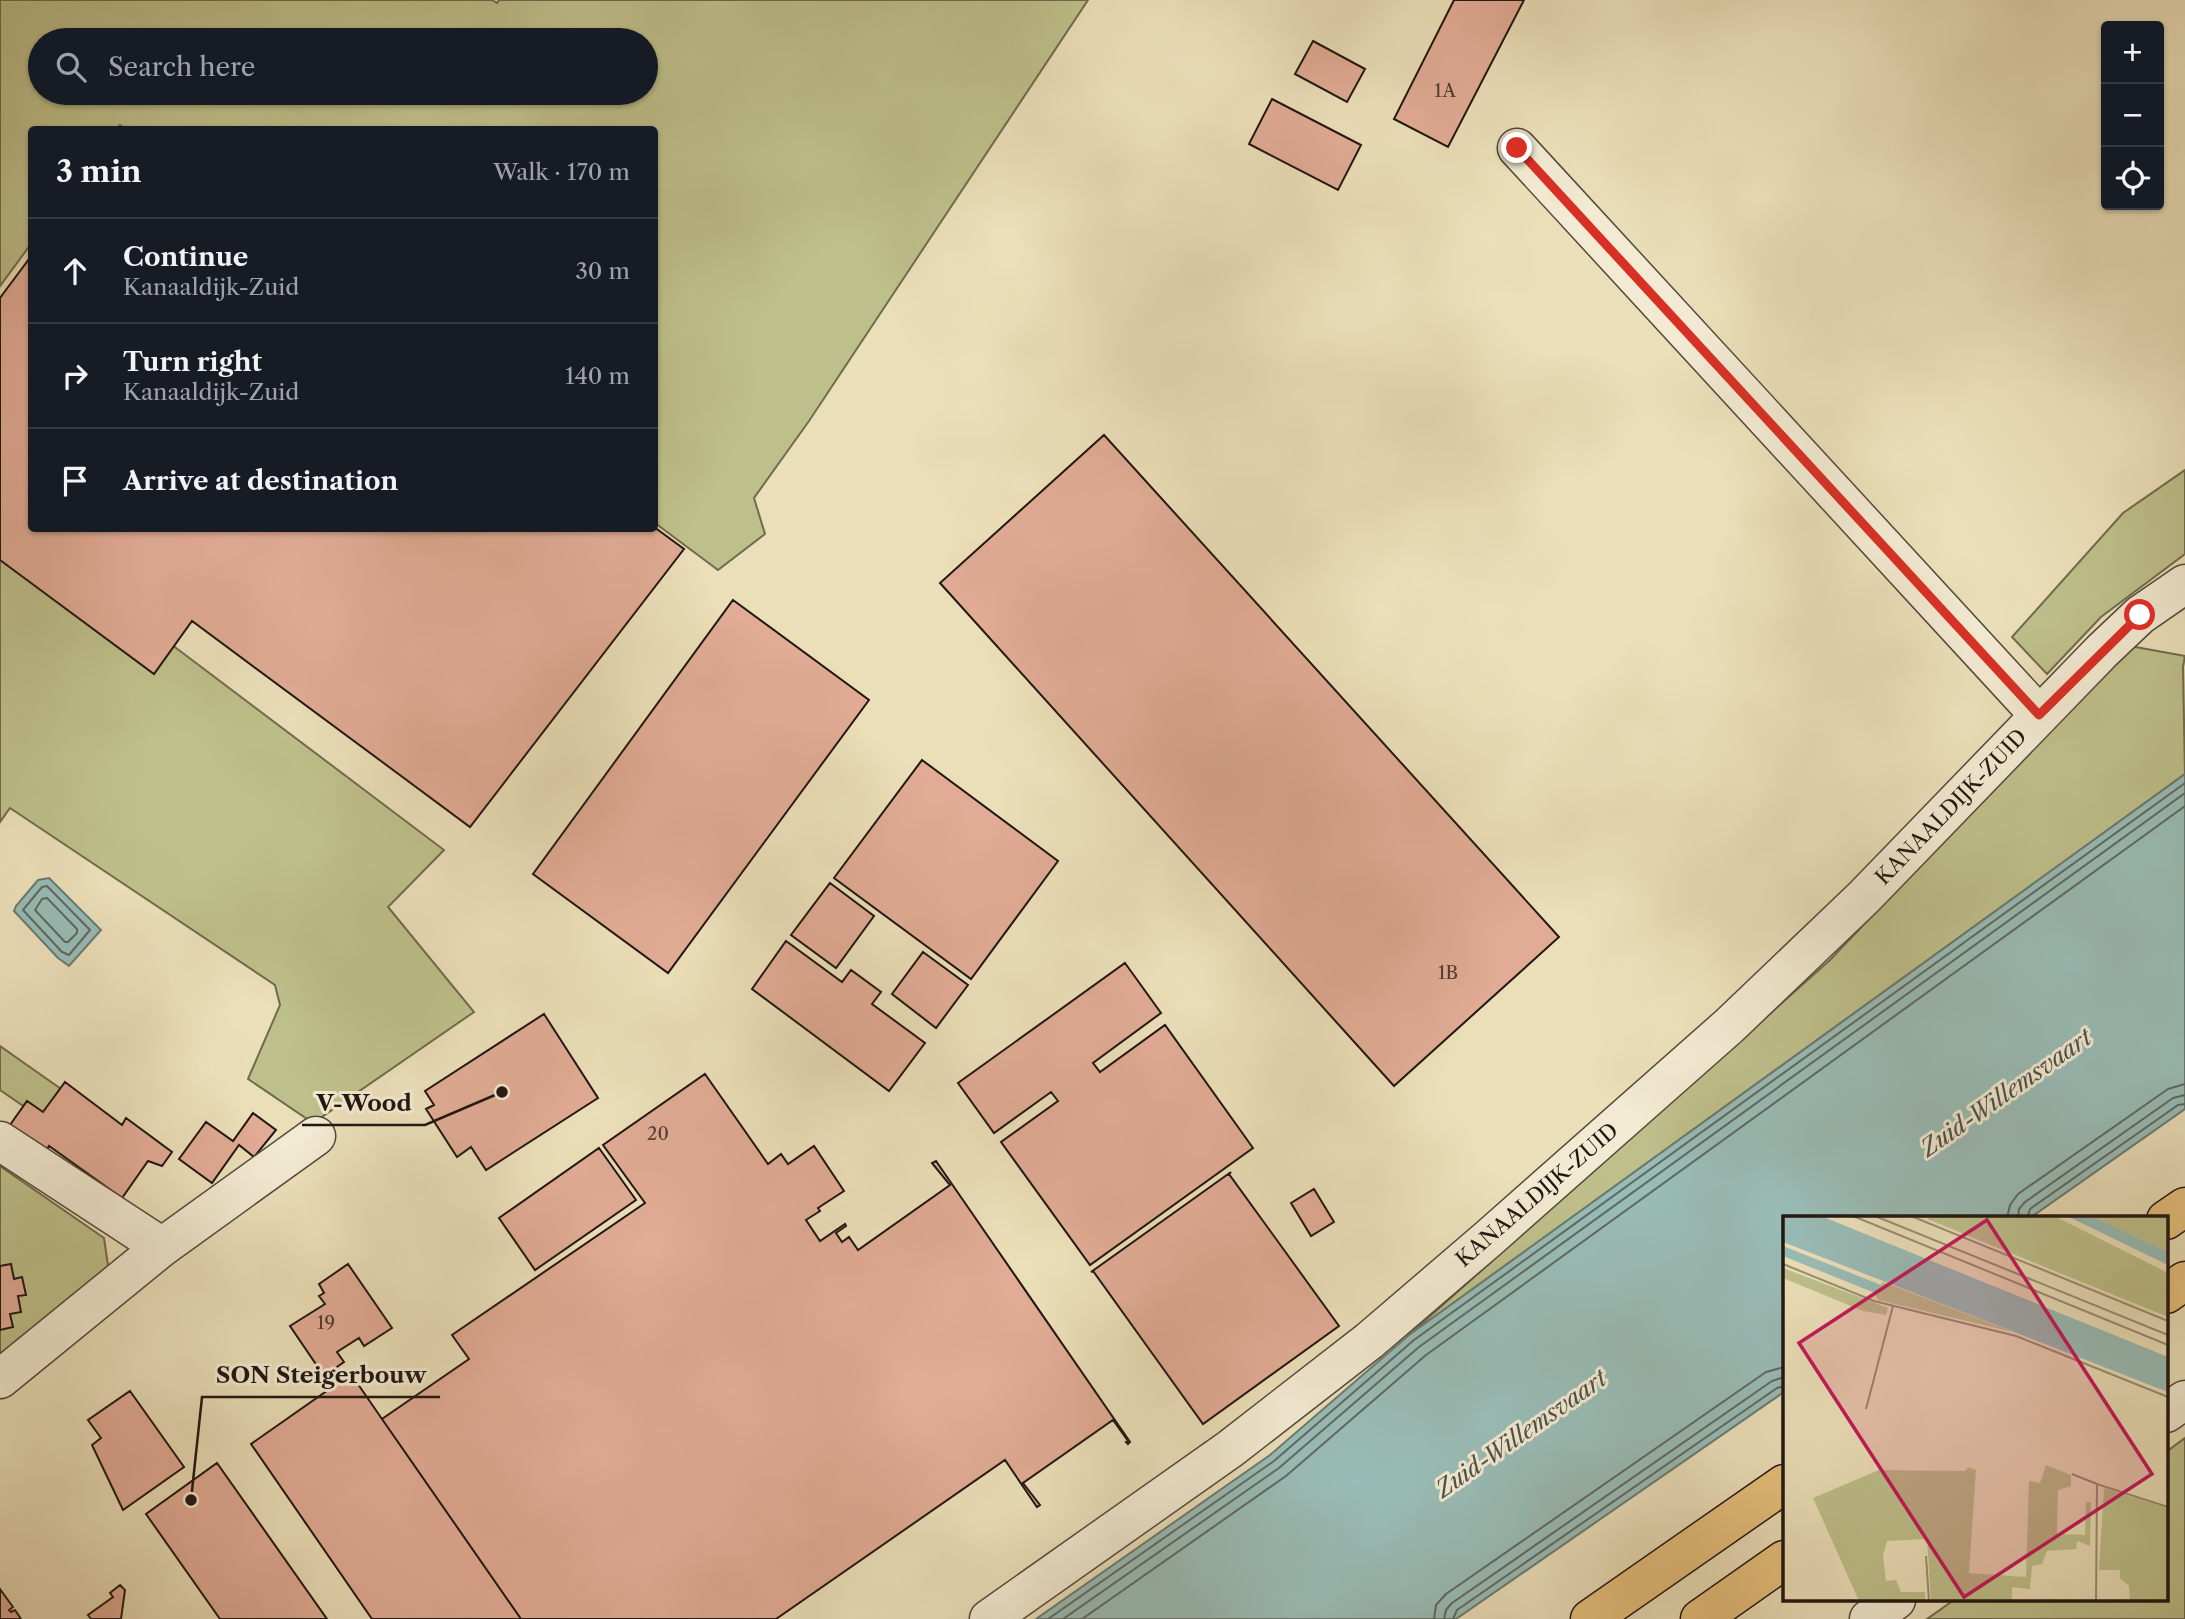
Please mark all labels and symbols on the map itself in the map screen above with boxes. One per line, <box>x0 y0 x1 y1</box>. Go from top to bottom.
house number: 1A <box>1434 80 1457 102</box>
route end <box>1501 132 1532 163</box>
route start <box>2124 599 2155 630</box>
street label: KANAALDIJK-ZUID <box>1870 724 2031 890</box>
house number: 1B <box>1438 962 1458 984</box>
water label: Zuid-Willemsvaart <box>1914 1022 2099 1163</box>
callout: V-Wood <box>302 1081 425 1125</box>
text: V-Wood <box>315 1089 412 1117</box>
street label: KANAALDIJK-ZUID <box>1451 1117 1623 1272</box>
house number: 20 <box>647 1123 669 1145</box>
inset map <box>1783 1216 2168 1602</box>
house number: 19 <box>317 1312 335 1334</box>
callout: SON Steigerbouw <box>202 1353 440 1397</box>
text: SON Steigerbouw <box>216 1361 427 1389</box>
water label: Zuid-Willemsvaart <box>1429 1363 1614 1504</box>

